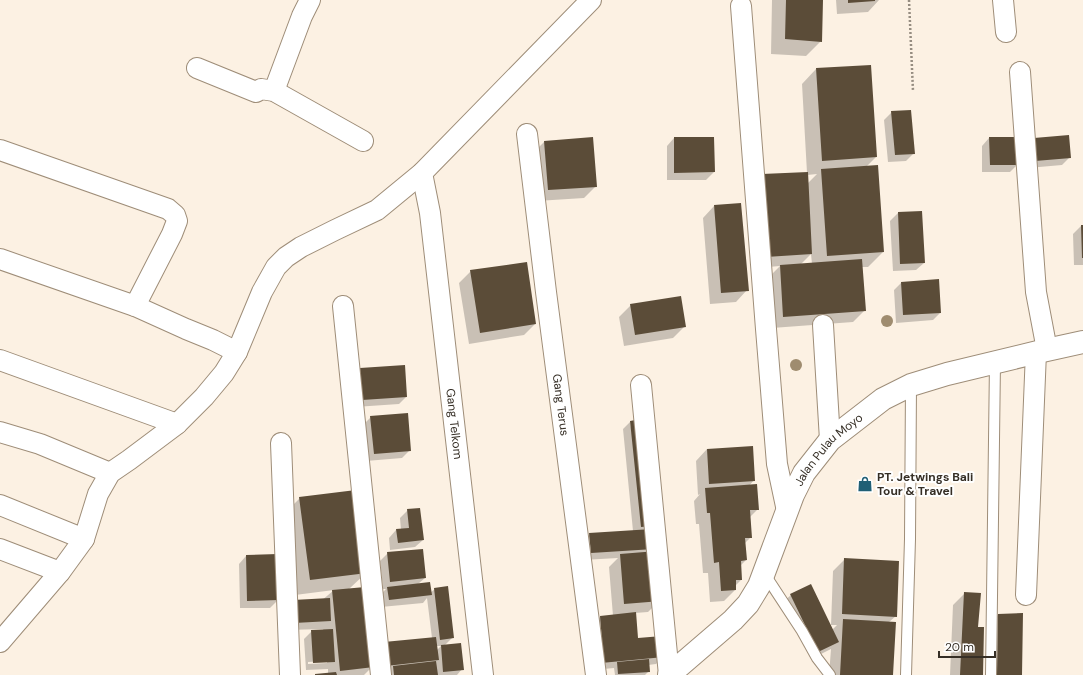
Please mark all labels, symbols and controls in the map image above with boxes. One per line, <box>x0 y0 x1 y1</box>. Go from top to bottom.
street label: Gang Terus <box>549 373 573 437</box>
street label: Gang Telkom <box>442 388 466 460</box>
street label: Jalan Pulau Moyo <box>791 410 866 489</box>
place label: PT. Jetwings Bali Tour & Travel <box>877 469 973 499</box>
shop icon: PT. Jetwings Bali Tour & Travel <box>856 475 874 493</box>
scale bar <box>939 633 995 659</box>
text: 20 m <box>945 639 974 655</box>

